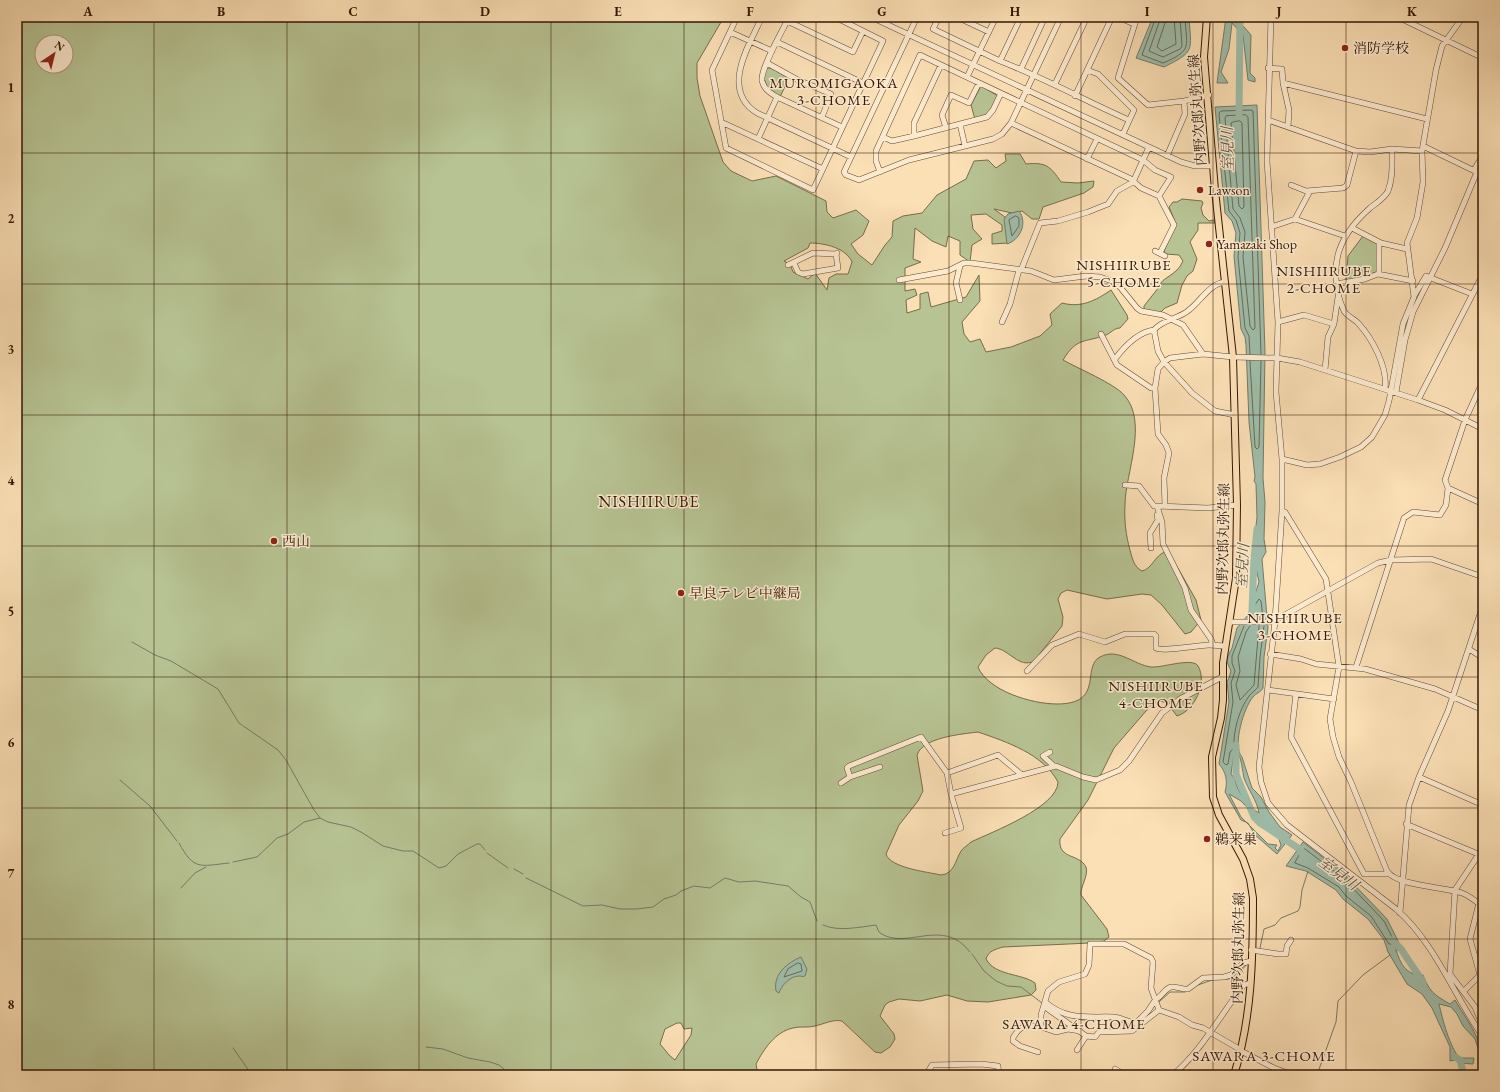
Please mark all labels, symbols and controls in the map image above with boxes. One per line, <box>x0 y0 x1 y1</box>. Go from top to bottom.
text: A <box>82 3 93 20</box>
text: B <box>217 3 225 20</box>
text: C <box>348 3 358 20</box>
text: D <box>480 3 490 20</box>
text: E <box>614 3 622 20</box>
text: F <box>746 3 754 20</box>
text: G <box>877 3 887 20</box>
text: H <box>1010 3 1021 20</box>
text: I <box>1145 3 1150 20</box>
text: J <box>1275 3 1282 20</box>
text: K <box>1407 3 1418 20</box>
north arrow <box>34 34 74 74</box>
text: N <box>52 38 67 54</box>
place label: 消防学校 <box>1353 39 1409 57</box>
marker: 消防学校 <box>1340 43 1350 53</box>
street label: 内野次郎丸弥生線 <box>1184 54 1210 166</box>
district label: MUROMIGAOKA 3-CHOME <box>769 73 899 109</box>
text: 1 <box>8 79 15 96</box>
water label: 室見川 <box>1217 124 1237 172</box>
place label: Lawson <box>1208 181 1251 199</box>
marker: Lawson <box>1195 185 1205 195</box>
text: 2 <box>8 210 15 227</box>
place label: Yamazaki Shop <box>1217 235 1297 253</box>
marker: Yamazaki Shop <box>1204 239 1214 249</box>
district label: NISHIIRUBE 5-CHOME <box>1076 255 1172 291</box>
district label: NISHIIRUBE 2-CHOME <box>1276 261 1372 297</box>
text: 3 <box>8 341 15 358</box>
text: 4 <box>8 472 15 489</box>
street label: 内野次郎丸弥生線 <box>1213 483 1233 595</box>
district label: NISHIIRUBE <box>598 491 700 512</box>
place label: 西山 <box>282 532 310 550</box>
marker: 西山 <box>269 536 279 546</box>
water label: 室見川 <box>1231 541 1253 589</box>
place label: 早良テレビ中継局 <box>689 584 801 602</box>
marker: 早良テレビ中継局 <box>676 588 686 598</box>
text: 5 <box>8 603 14 620</box>
district label: NISHIIRUBE 3-CHOME <box>1247 608 1343 644</box>
district label: NISHIIRUBE 4-CHOME <box>1108 676 1204 712</box>
text: 6 <box>8 734 15 751</box>
place label: 鵜来巣 <box>1215 830 1257 848</box>
marker: 鵜来巣 <box>1202 834 1212 844</box>
water label: 室見川 <box>1315 852 1364 895</box>
text: 7 <box>8 865 15 882</box>
street label: 内野次郎丸弥生線 <box>1228 892 1248 1004</box>
text: 8 <box>8 996 15 1013</box>
district label: SAWARA 4-CHOME <box>1002 1014 1146 1033</box>
district label: SAWARA 3-CHOME <box>1192 1046 1336 1065</box>

